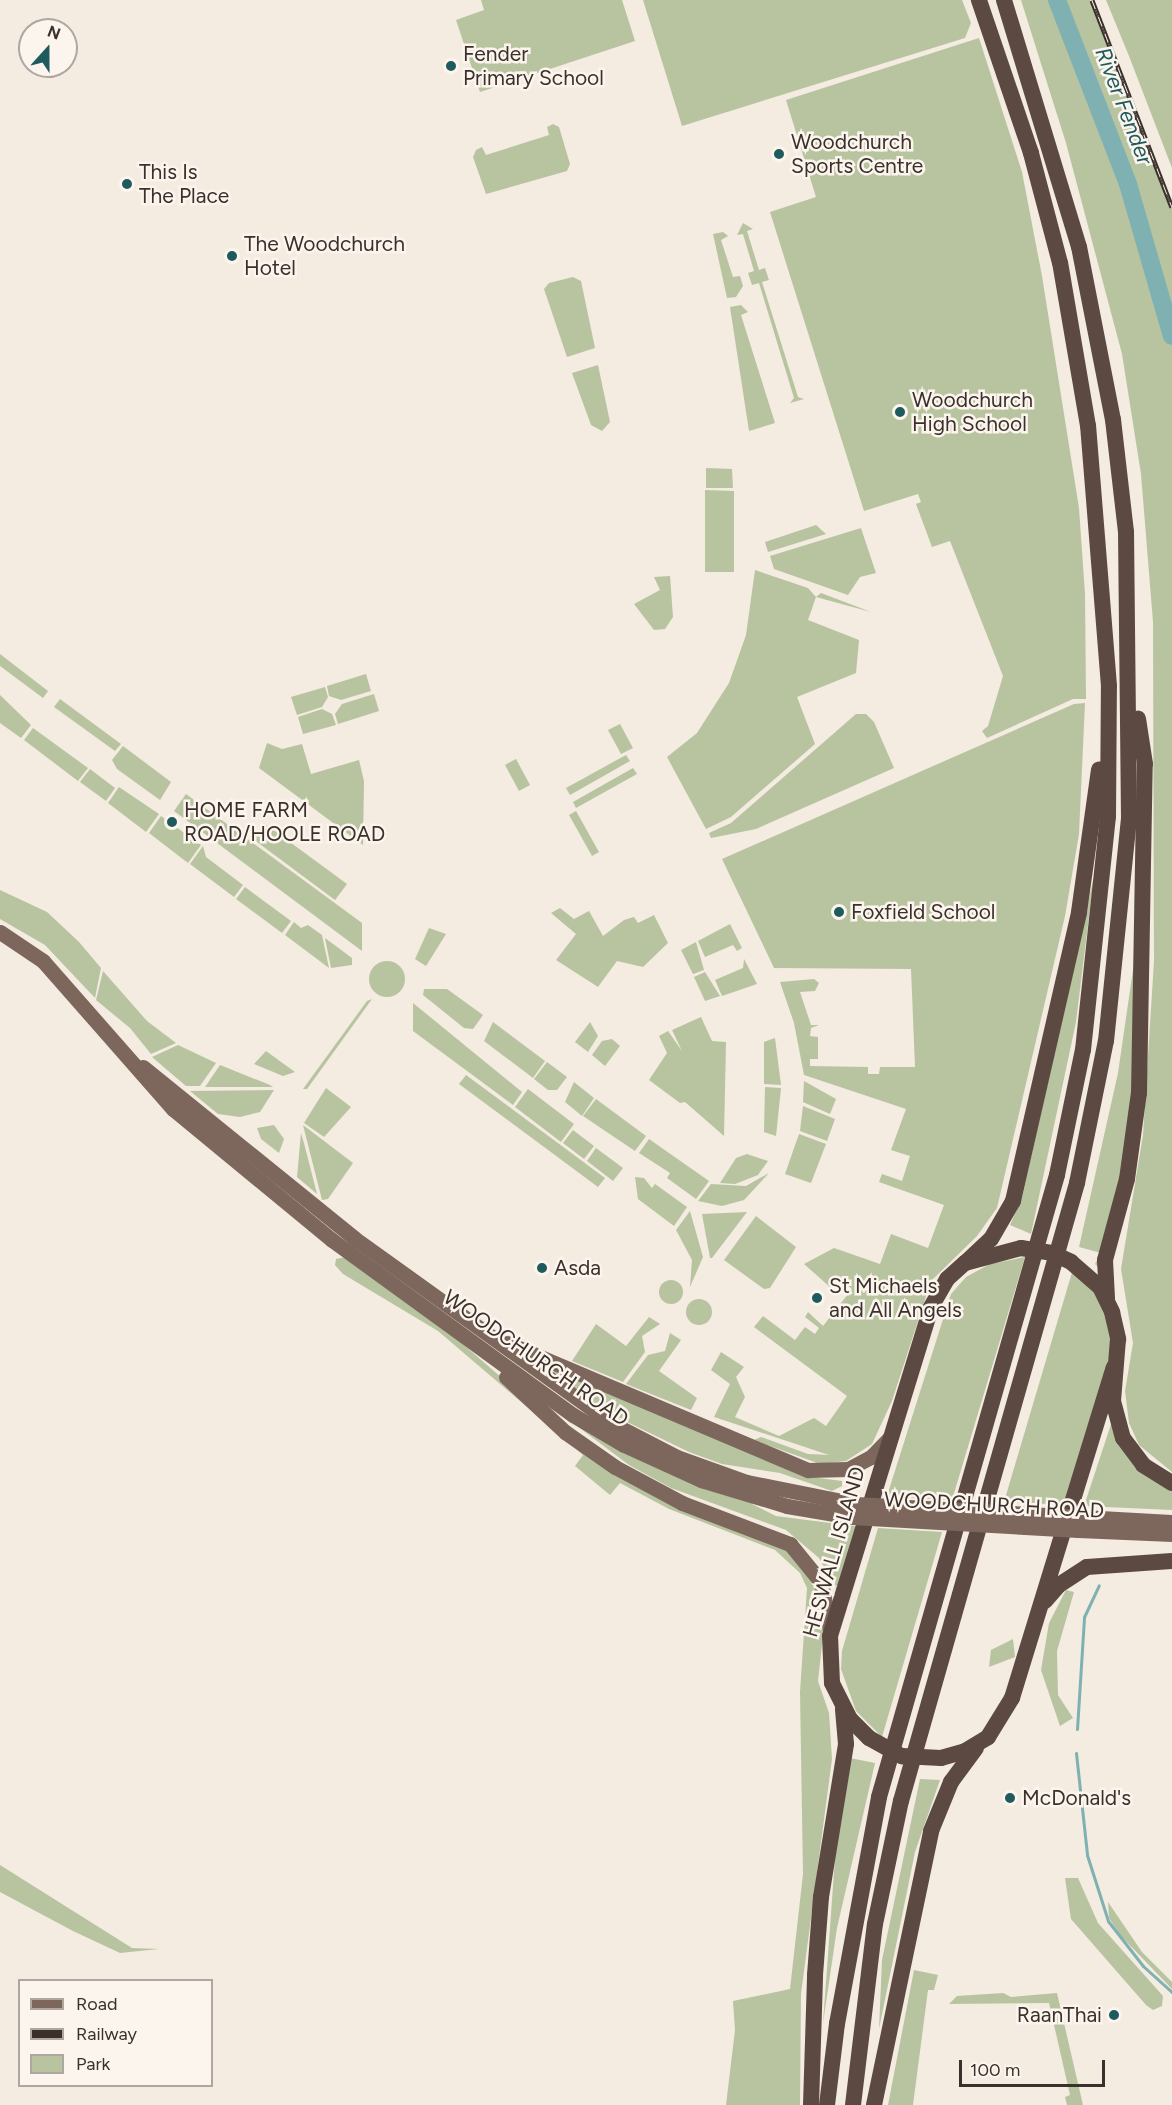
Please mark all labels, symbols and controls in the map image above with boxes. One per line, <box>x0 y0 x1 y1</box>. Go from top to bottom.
north arrow <box>18 18 78 78</box>
text: N <box>45 22 63 44</box>
place label: Fender Primary School <box>463 41 604 91</box>
water label: River Fender <box>1090 44 1158 168</box>
marker: Fender Primary School <box>444 59 458 73</box>
place label: Woodchurch Sports Centre <box>791 129 923 179</box>
marker: Woodchurch Sports Centre <box>772 147 786 161</box>
place label: This Is The Place <box>139 159 229 209</box>
marker: This Is The Place <box>120 177 134 191</box>
place label: The Woodchurch Hotel <box>244 231 405 281</box>
marker: The Woodchurch Hotel <box>225 249 239 263</box>
place label: Woodchurch High School <box>912 387 1033 437</box>
marker: Woodchurch High School <box>893 405 907 419</box>
place label: HOME FARM ROAD/HOOLE ROAD <box>184 797 385 847</box>
marker: HOME FARM ROAD/HOOLE ROAD <box>165 815 179 829</box>
place label: Foxfield School <box>851 899 995 925</box>
marker: Foxfield School <box>832 905 846 919</box>
place label: Asda <box>554 1255 601 1281</box>
marker: Asda <box>535 1261 549 1275</box>
place label: St Michaels and All Angels <box>829 1273 962 1323</box>
street label: WOODCHURCH ROAD <box>439 1284 633 1432</box>
marker: St Michaels and All Angels <box>810 1291 824 1305</box>
street label: HESWALL ISLAND <box>798 1464 870 1640</box>
street label: WOODCHURCH ROAD <box>883 1487 1105 1523</box>
place label: McDonald's <box>1022 1785 1131 1811</box>
marker: McDonald's <box>1003 1791 1017 1805</box>
legend <box>18 1979 213 2087</box>
text: Road <box>76 1993 117 2015</box>
place label: RaanThai <box>1017 2002 1102 2028</box>
marker: RaanThai <box>1107 2008 1121 2022</box>
text: Railway <box>76 2023 137 2045</box>
scale bar <box>962 2048 1108 2086</box>
text: Park <box>76 2053 110 2075</box>
text: 100 m <box>970 2059 1020 2081</box>

